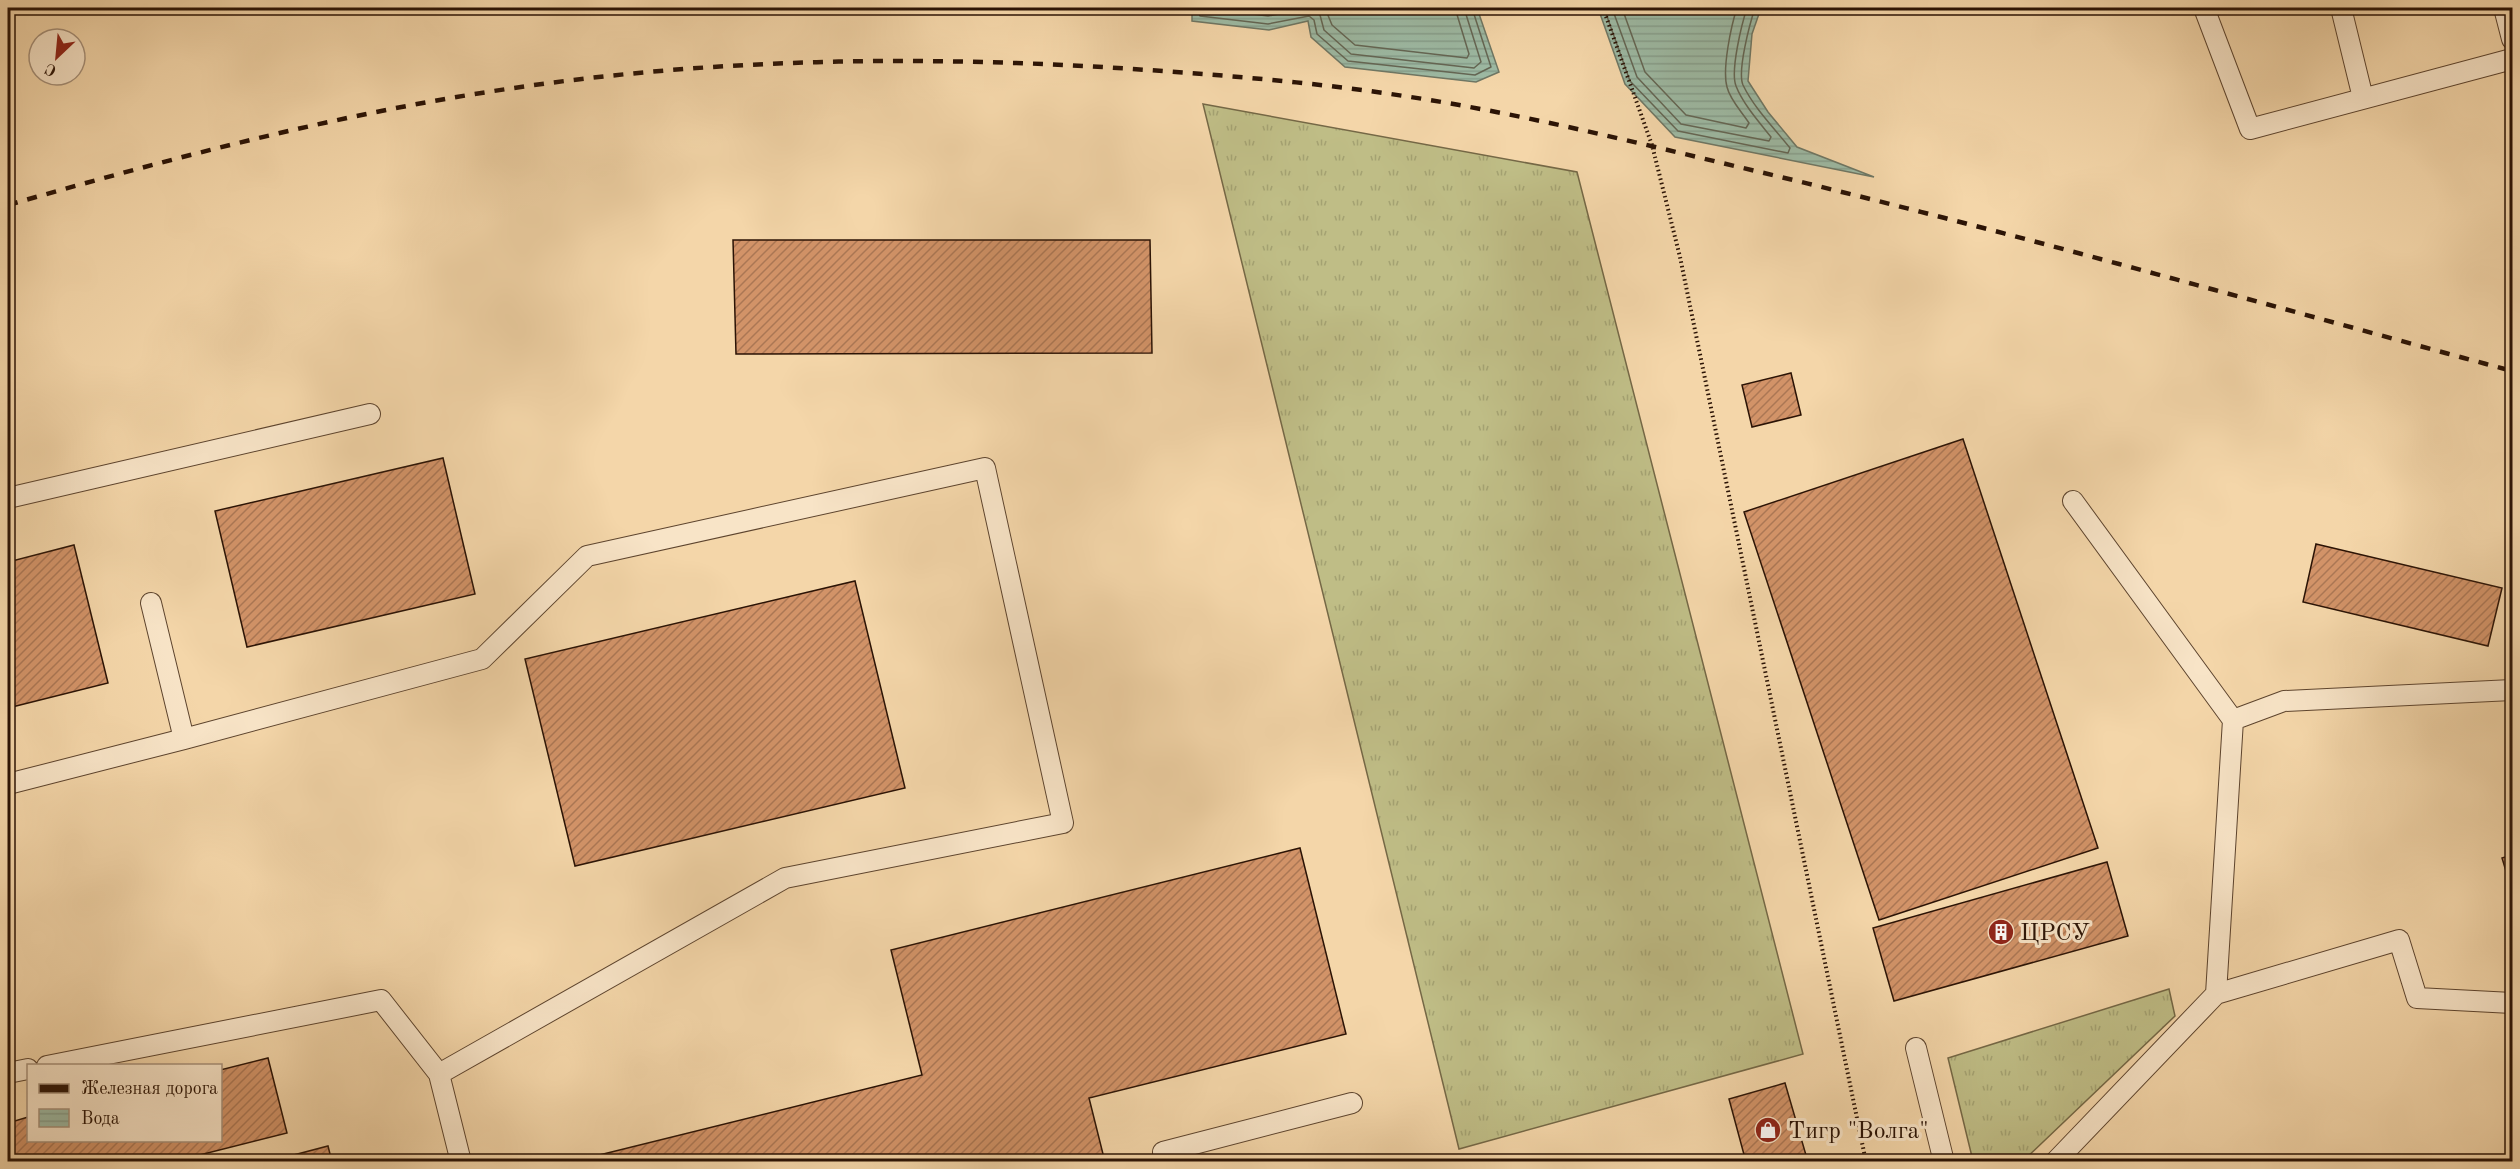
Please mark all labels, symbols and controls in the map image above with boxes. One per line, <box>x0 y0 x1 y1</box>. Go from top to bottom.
north arrow <box>27 27 87 87</box>
text: С <box>43 59 60 78</box>
building icon: ЦРСУ <box>1986 917 2016 947</box>
place label: ЦРСУ <box>2020 922 2090 946</box>
legend <box>27 1064 222 1142</box>
text: Железная дорога <box>81 1080 218 1098</box>
text: Вода <box>81 1110 120 1128</box>
shop icon: Тигр "Волга" <box>1753 1115 1783 1145</box>
place label: Тигр "Волга" <box>1788 1120 1929 1144</box>

